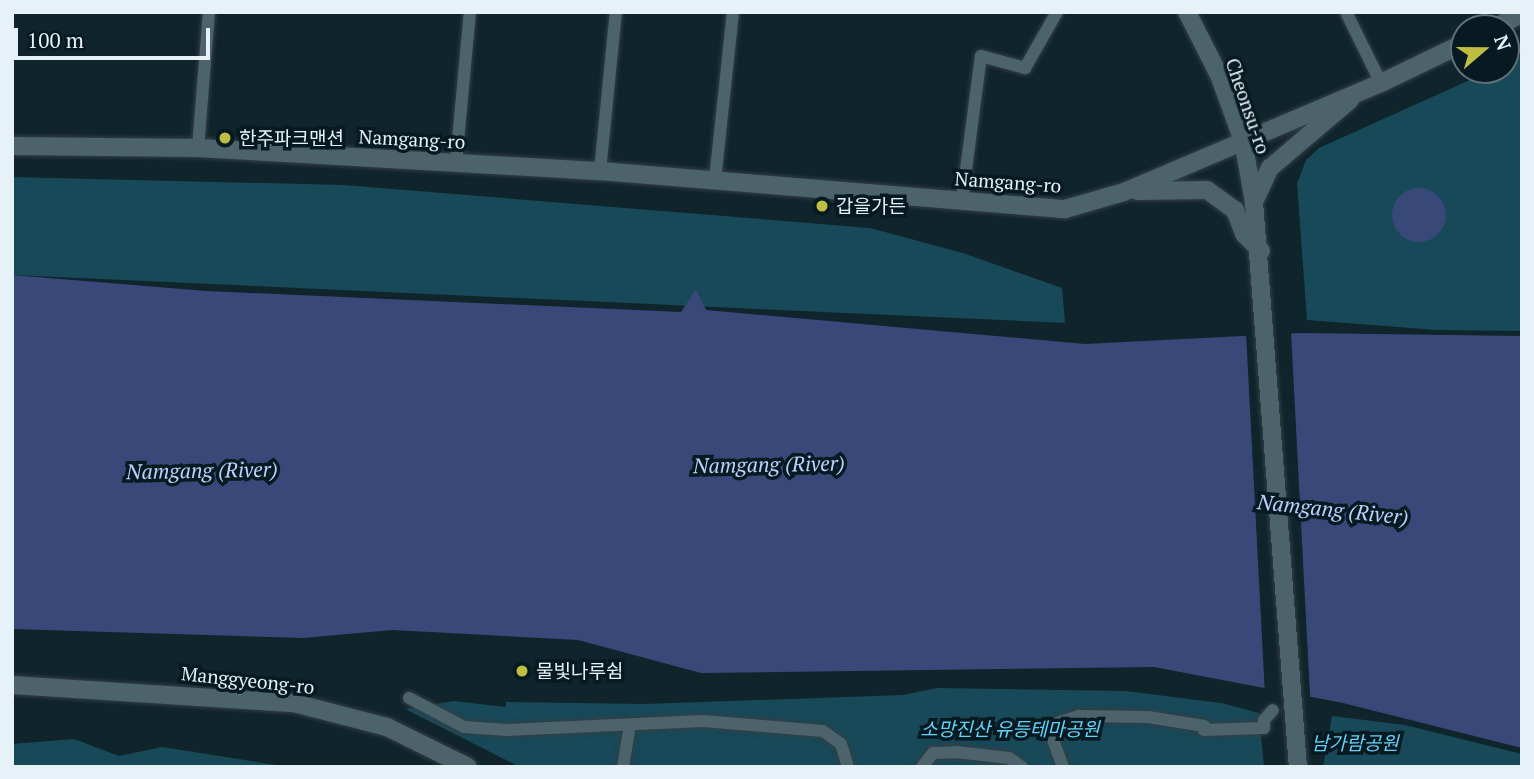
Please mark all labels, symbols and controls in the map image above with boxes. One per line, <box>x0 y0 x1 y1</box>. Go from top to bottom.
scale bar <box>18 14 214 58</box>
north arrow <box>1450 14 1520 84</box>
text: 100 m <box>27 26 84 54</box>
text: N <box>1489 31 1518 53</box>
street label: Cheonsu-ro <box>1221 55 1275 157</box>
street label: Namgang-ro <box>358 125 466 153</box>
place label: 한주파크맨션 <box>239 127 344 149</box>
marker: 한주파크맨션 <box>217 130 233 146</box>
street label: Namgang-ro <box>954 167 1062 197</box>
place label: 갑을가든 <box>836 195 906 217</box>
marker: 갑을가든 <box>814 198 830 214</box>
water label: Namgang (River) <box>693 450 845 478</box>
water label: Namgang (River) <box>126 456 278 484</box>
water label: Namgang (River) <box>1256 489 1410 529</box>
place label: 물빛나루쉼 <box>536 660 623 682</box>
street label: Manggyeong-ro <box>180 662 316 698</box>
marker: 물빛나루쉼 <box>514 663 530 679</box>
park label: 소망진산 유등테마공원 <box>920 718 1100 740</box>
park label: 남가람공원 <box>1311 732 1399 754</box>

